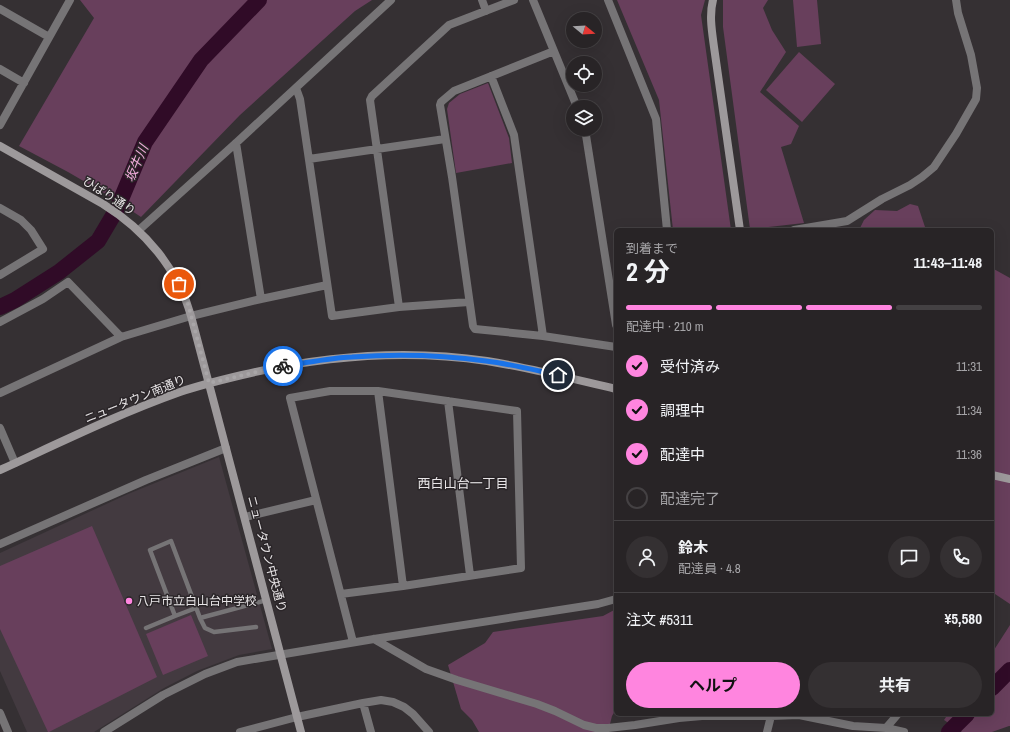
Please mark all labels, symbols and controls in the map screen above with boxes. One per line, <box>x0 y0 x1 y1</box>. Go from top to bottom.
north arrow <box>566 12 602 48</box>
map controls <box>566 12 602 136</box>
button: locate <box>566 56 602 92</box>
button: layers <box>566 100 602 136</box>
water label: 坂牛川 <box>121 140 153 184</box>
street label: ひばり通り <box>79 173 139 219</box>
text: 到着まで <box>626 240 678 257</box>
text: 11:43–11:48 <box>914 252 982 273</box>
text: 2 分 <box>626 254 670 289</box>
pin <box>162 267 196 301</box>
icon: bag <box>168 273 190 295</box>
text: 配達中 · 210 m <box>626 318 704 335</box>
courier <box>263 346 303 386</box>
icon: bike <box>272 355 294 377</box>
icon: check <box>626 355 648 377</box>
text: 受付済み <box>660 356 720 377</box>
pin <box>541 358 575 392</box>
text: 11:31 <box>956 358 982 375</box>
icon: home <box>547 364 569 386</box>
street label: ニュータウン南通り <box>82 371 188 427</box>
icon: check <box>626 399 648 421</box>
text: 調理中 <box>660 400 705 421</box>
text: 11:34 <box>956 402 982 419</box>
icon: check <box>626 443 648 465</box>
text: 配達中 <box>660 444 705 465</box>
text: 11:36 <box>956 446 982 463</box>
district label: 西白山台一丁目 <box>417 475 509 492</box>
text: 配達完了 <box>660 488 720 509</box>
street label: ニュータウン中央通り <box>244 494 290 614</box>
button: person <box>626 536 668 578</box>
button: chat <box>888 536 930 578</box>
button: phone <box>940 536 982 578</box>
text: 鈴木 <box>678 537 708 558</box>
text: 配達員 · 4.8 <box>678 560 741 577</box>
place label: 八戸市立白山台中学校 <box>137 593 257 609</box>
marker: 八戸市立白山台中学校 <box>124 596 134 606</box>
text: ¥5,580 <box>944 608 982 629</box>
text: 注文 #5311 <box>626 609 693 630</box>
button: ヘルプ <box>626 662 800 708</box>
button: 共有 <box>808 662 982 708</box>

